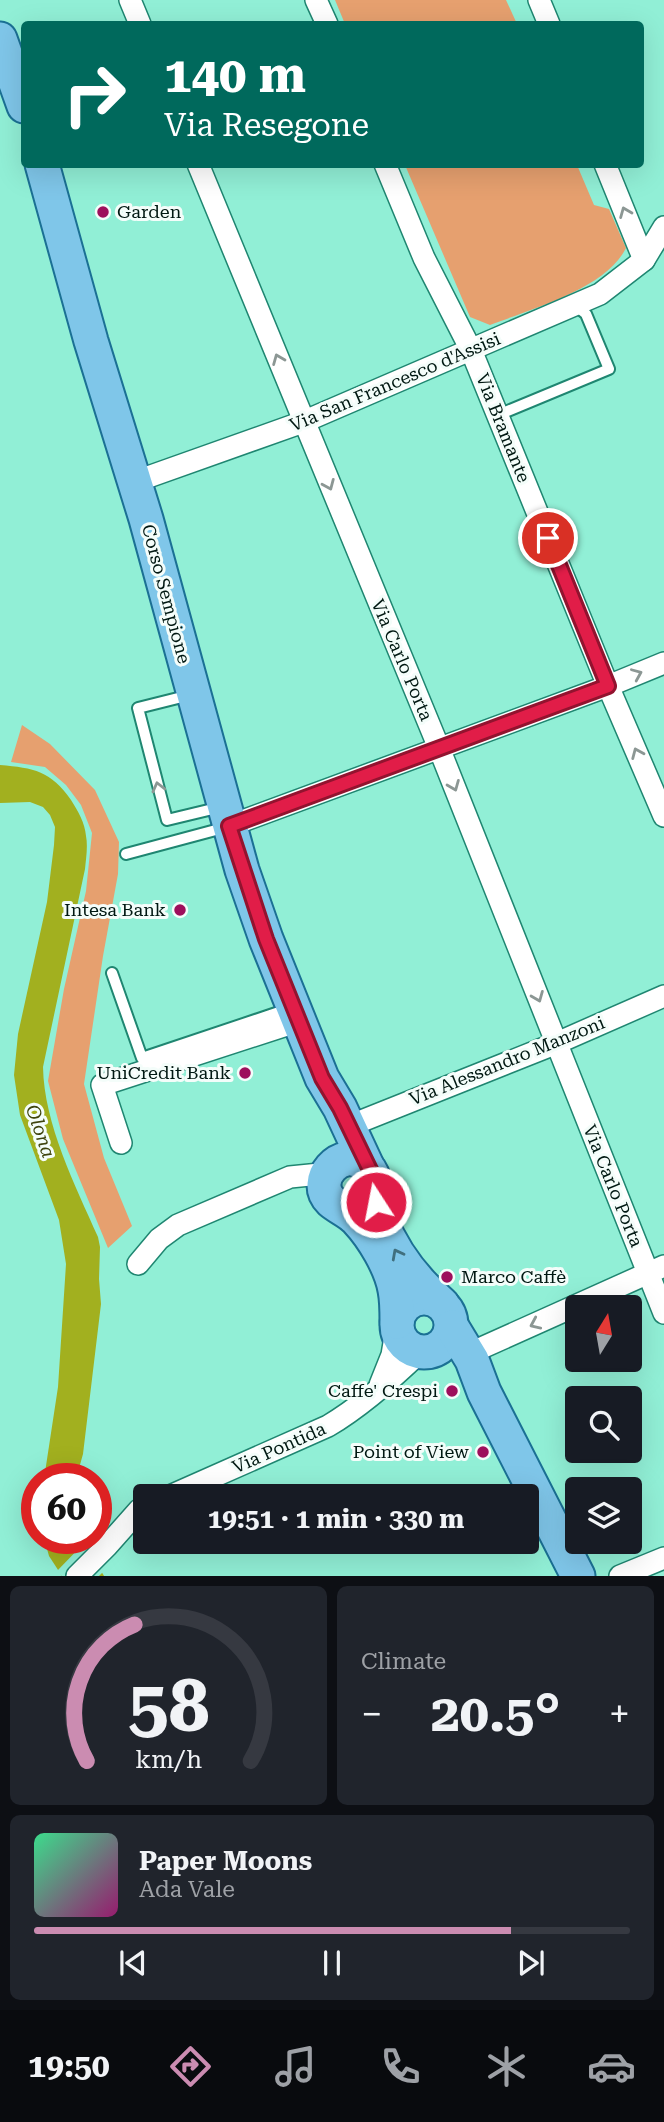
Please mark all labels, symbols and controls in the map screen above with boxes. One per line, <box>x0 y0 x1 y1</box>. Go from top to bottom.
text: 140 m <box>164 47 306 104</box>
icon: right <box>49 49 140 140</box>
text: Via Resegone <box>164 106 369 144</box>
place label: Garden <box>117 201 182 222</box>
marker: Garden <box>95 204 111 220</box>
one-way arrow <box>619 207 633 219</box>
street label: Via San Francesco d'Assisi <box>286 327 503 435</box>
one-way arrow <box>272 353 286 365</box>
street label: Via Bramante <box>472 370 535 486</box>
one-way arrow <box>321 478 335 490</box>
pin <box>518 508 578 568</box>
icon: arrive <box>529 519 567 557</box>
street label: Corso Sempione <box>138 522 195 666</box>
street label: Via Carlo Porta <box>367 596 438 724</box>
one-way arrow <box>631 668 643 682</box>
one-way arrow <box>631 748 645 761</box>
one-way arrow <box>445 779 459 791</box>
one-way arrow <box>152 781 167 793</box>
place label: Intesa Bank <box>64 899 166 920</box>
marker: Intesa Bank <box>172 902 188 918</box>
one-way arrow <box>530 990 544 1002</box>
street label: Via Alessandro Manzoni <box>406 1012 608 1109</box>
place label: UniCredit Bank <box>96 1062 231 1083</box>
marker: UniCredit Bank <box>237 1065 253 1081</box>
water label: Olona <box>21 1102 60 1161</box>
street label: Via Carlo Porta <box>579 1122 648 1250</box>
position arrow <box>339 1165 413 1239</box>
one-way arrow <box>392 1248 406 1261</box>
place label: Marco Caffè <box>461 1266 566 1287</box>
marker: Marco Caffè <box>439 1269 455 1285</box>
north arrow <box>565 1295 642 1372</box>
map controls <box>565 1295 642 1554</box>
one-way arrow <box>530 1316 542 1330</box>
place label: Caffe' Crespi <box>328 1380 438 1401</box>
marker: Caffe' Crespi <box>444 1383 460 1399</box>
button: search <box>565 1386 642 1463</box>
street label: Via Pontida <box>229 1417 329 1478</box>
place label: Point of View <box>353 1441 469 1462</box>
marker: Point of View <box>475 1444 491 1460</box>
speed limit sign: 60 <box>21 1463 112 1554</box>
button: layers <box>565 1477 642 1554</box>
text: 19:51 · 1 min · 330 m <box>208 1504 464 1534</box>
text: Climate <box>361 1648 446 1675</box>
text: 58 <box>128 1665 209 1750</box>
text: 20.5° <box>431 1683 560 1744</box>
text: − <box>361 1692 382 1736</box>
text: + <box>609 1692 630 1736</box>
text: km/h <box>135 1745 202 1774</box>
text: Paper Moons <box>139 1846 312 1876</box>
text: Ada Vale <box>139 1876 235 1903</box>
icon: previous <box>114 1944 152 1982</box>
icon: pause <box>313 1944 351 1982</box>
icon: next <box>512 1944 550 1982</box>
icon: directions <box>166 2042 215 2091</box>
icon: music <box>271 2042 320 2091</box>
icon: phone <box>376 2042 425 2091</box>
icon: climate <box>482 2042 531 2091</box>
icon: car <box>587 2042 636 2091</box>
text: 19:50 <box>28 2047 110 2085</box>

